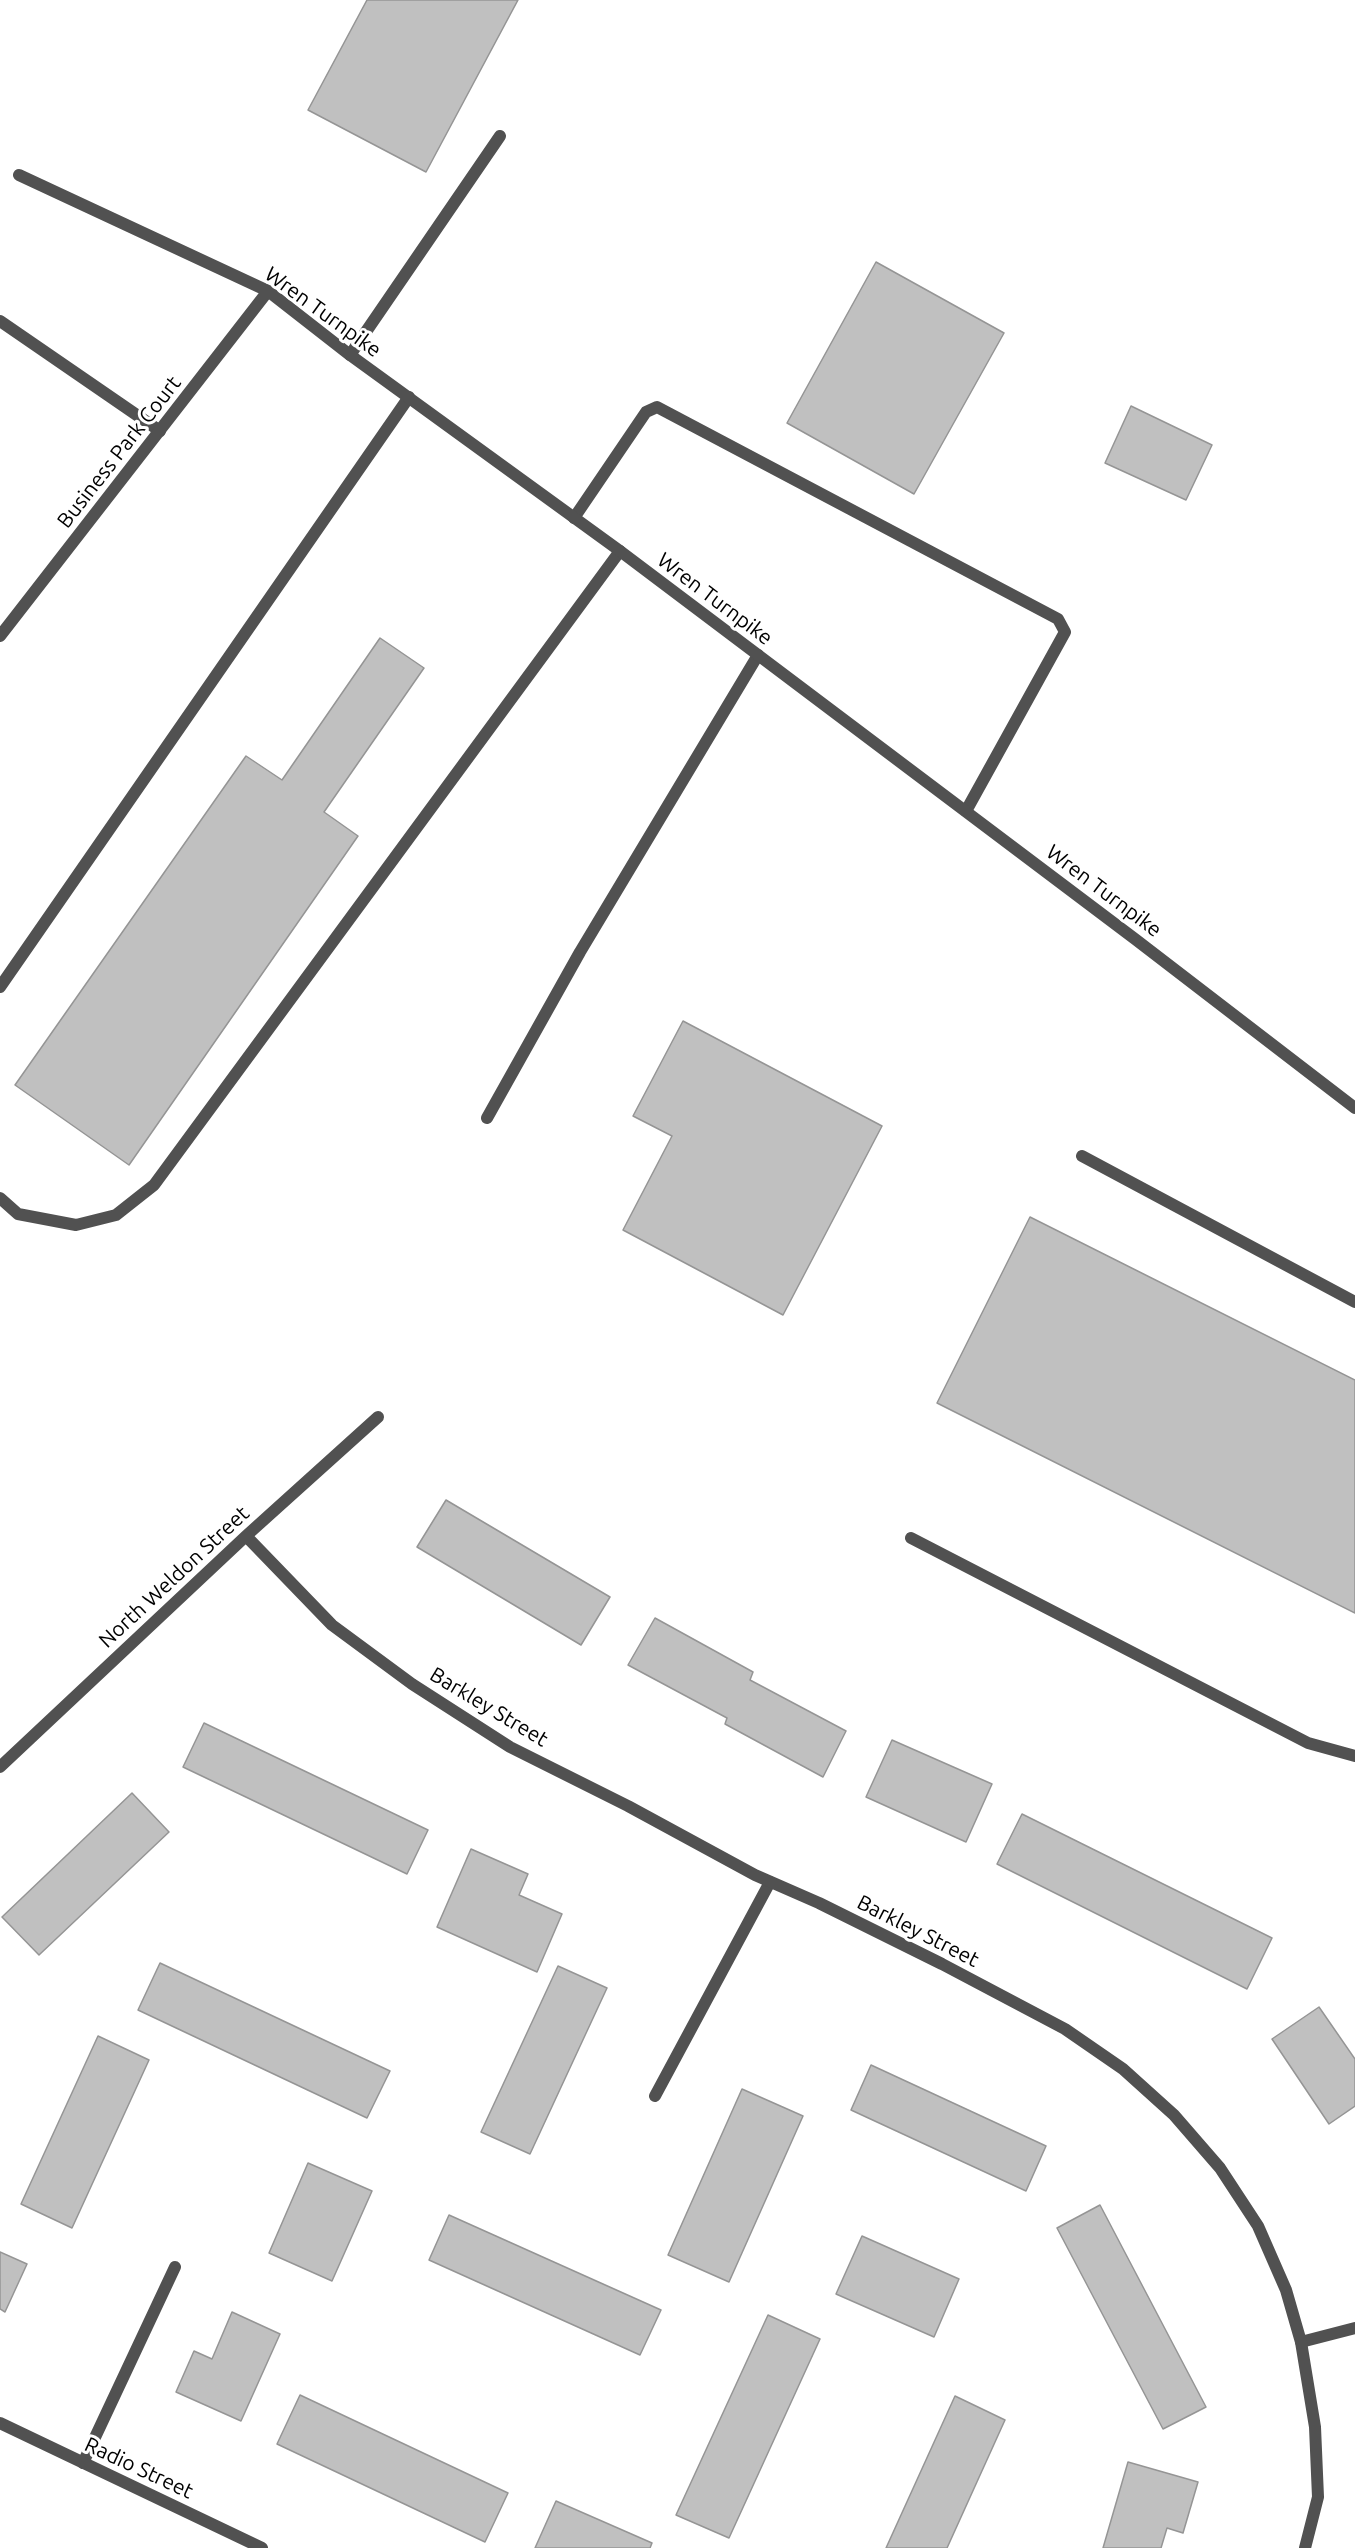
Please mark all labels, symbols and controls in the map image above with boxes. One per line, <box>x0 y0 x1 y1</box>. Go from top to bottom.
street label: Wren Turnpike <box>260 261 386 363</box>
street label: Business Park Court <box>52 371 186 533</box>
street label: Wren Turnpike <box>652 547 778 651</box>
street label: Wren Turnpike <box>1041 839 1167 943</box>
street label: North Weldon Street <box>94 1501 254 1653</box>
street label: Barkley Street <box>425 1662 553 1752</box>
street label: Barkley Street <box>853 1890 983 1972</box>
street label: Radio Street <box>81 2432 197 2504</box>

